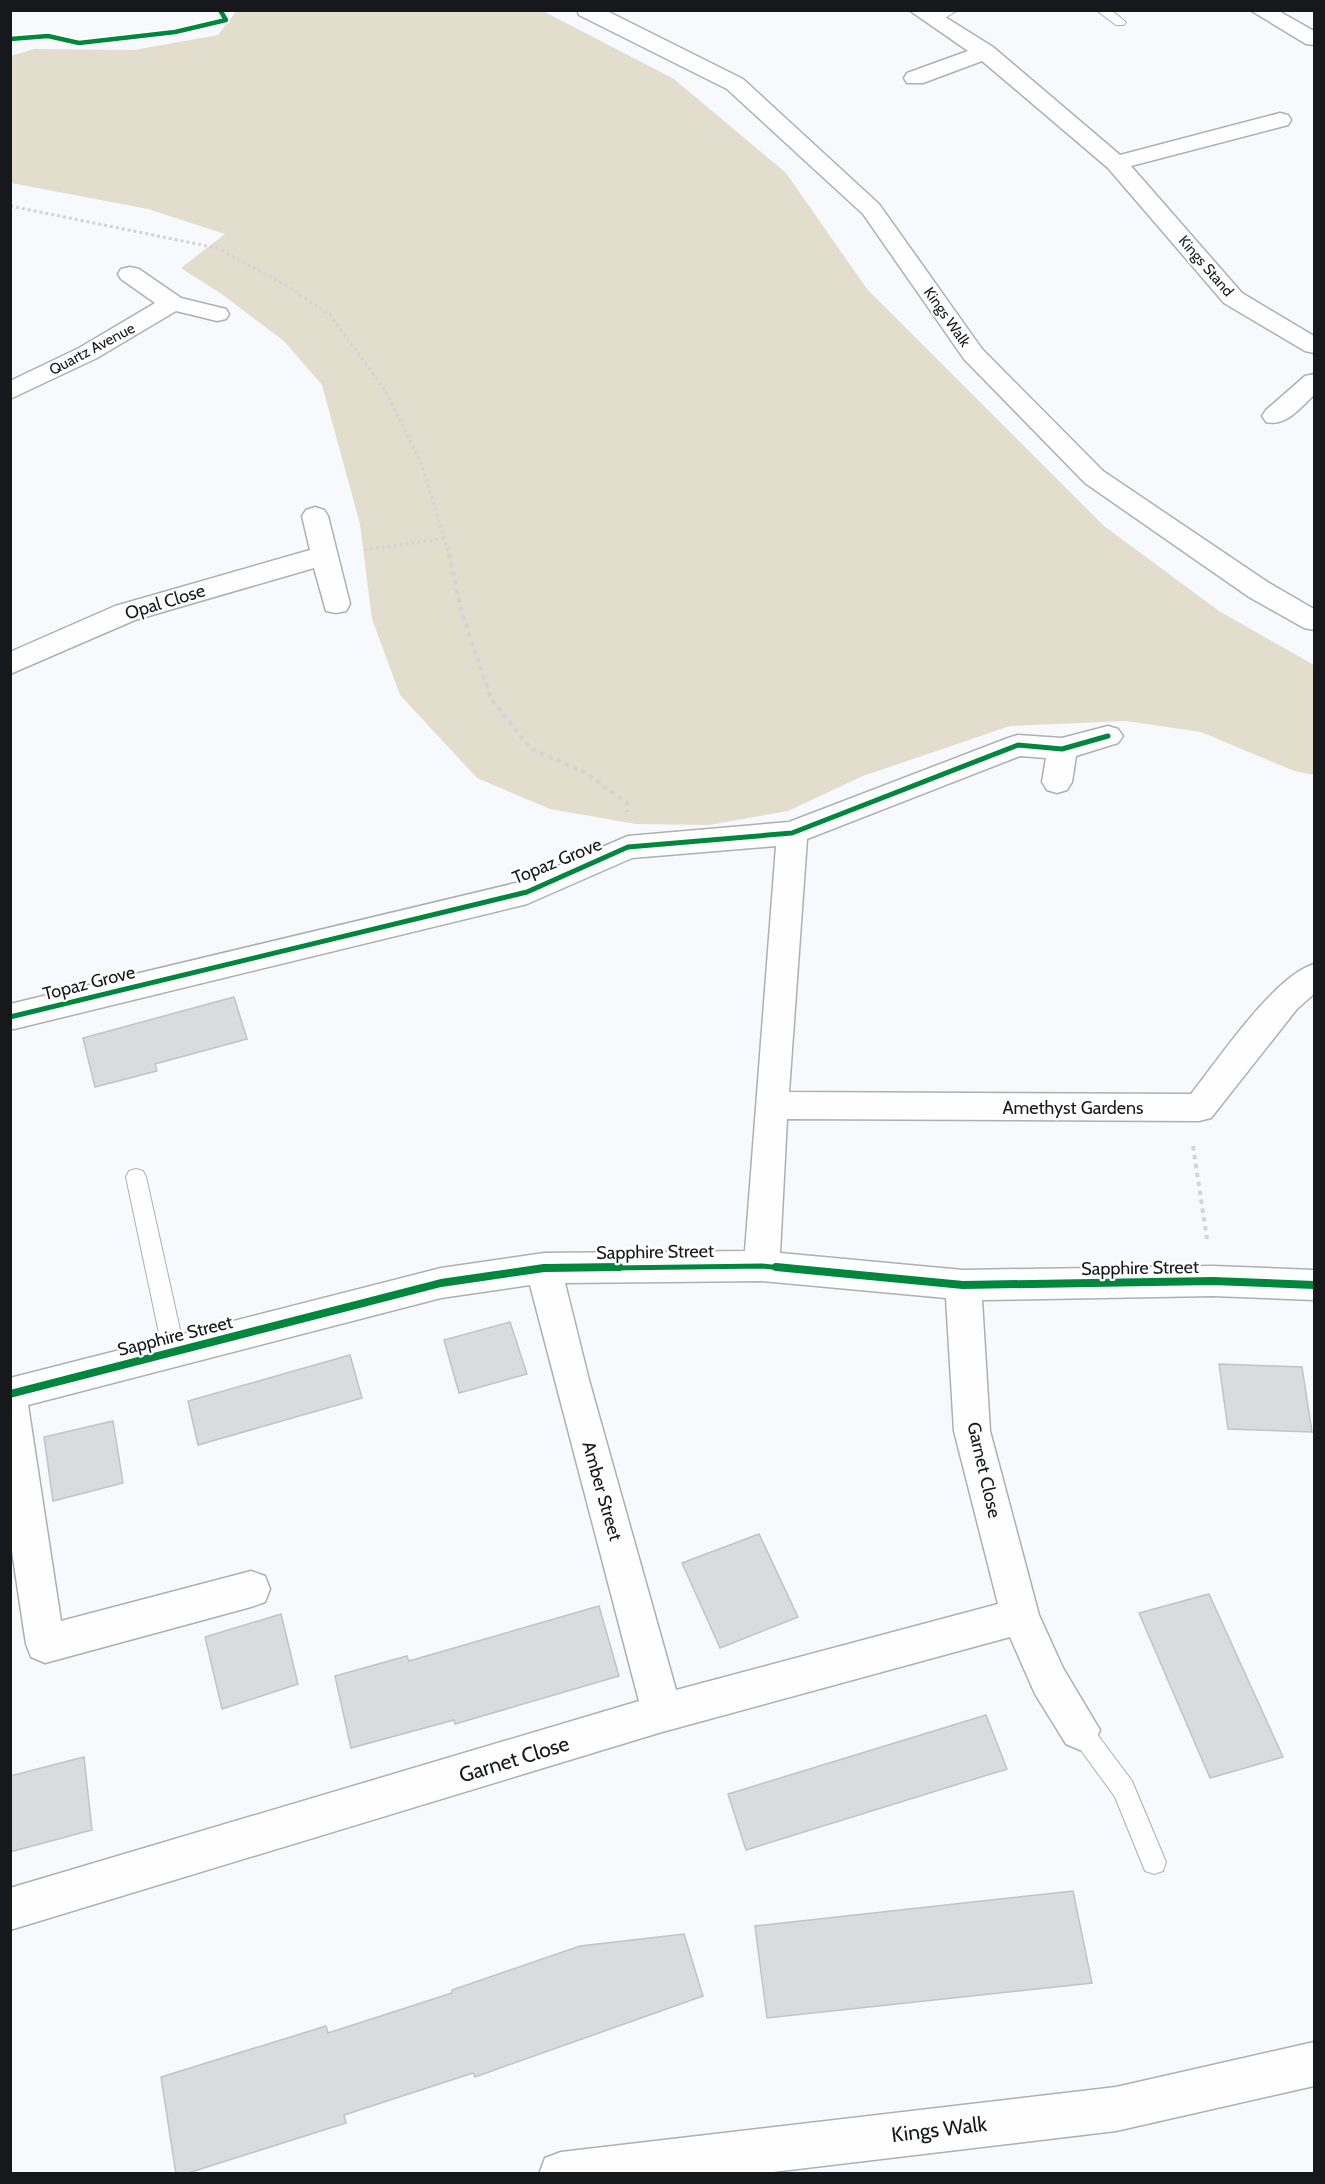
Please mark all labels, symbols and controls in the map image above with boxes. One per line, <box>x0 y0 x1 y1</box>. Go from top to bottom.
street label: Kings Stand <box>1175 232 1237 300</box>
street label: Kings Walk <box>920 284 974 350</box>
street label: Quartz Avenue <box>46 319 138 379</box>
street label: Opal Close <box>122 579 208 625</box>
street label: Topaz Grove <box>509 833 605 889</box>
street label: Topaz Grove <box>41 961 137 1005</box>
street label: Amethyst Gardens <box>1002 1097 1144 1119</box>
street label: Sapphire Street <box>596 1240 714 1264</box>
street label: Sapphire Street <box>1081 1256 1199 1280</box>
street label: Sapphire Street <box>115 1311 235 1361</box>
street label: Garnet Close <box>962 1420 1006 1520</box>
street label: Amber Street <box>577 1439 627 1543</box>
street label: Garnet Close <box>456 1730 572 1788</box>
street label: Kings Walk <box>890 2111 989 2147</box>

